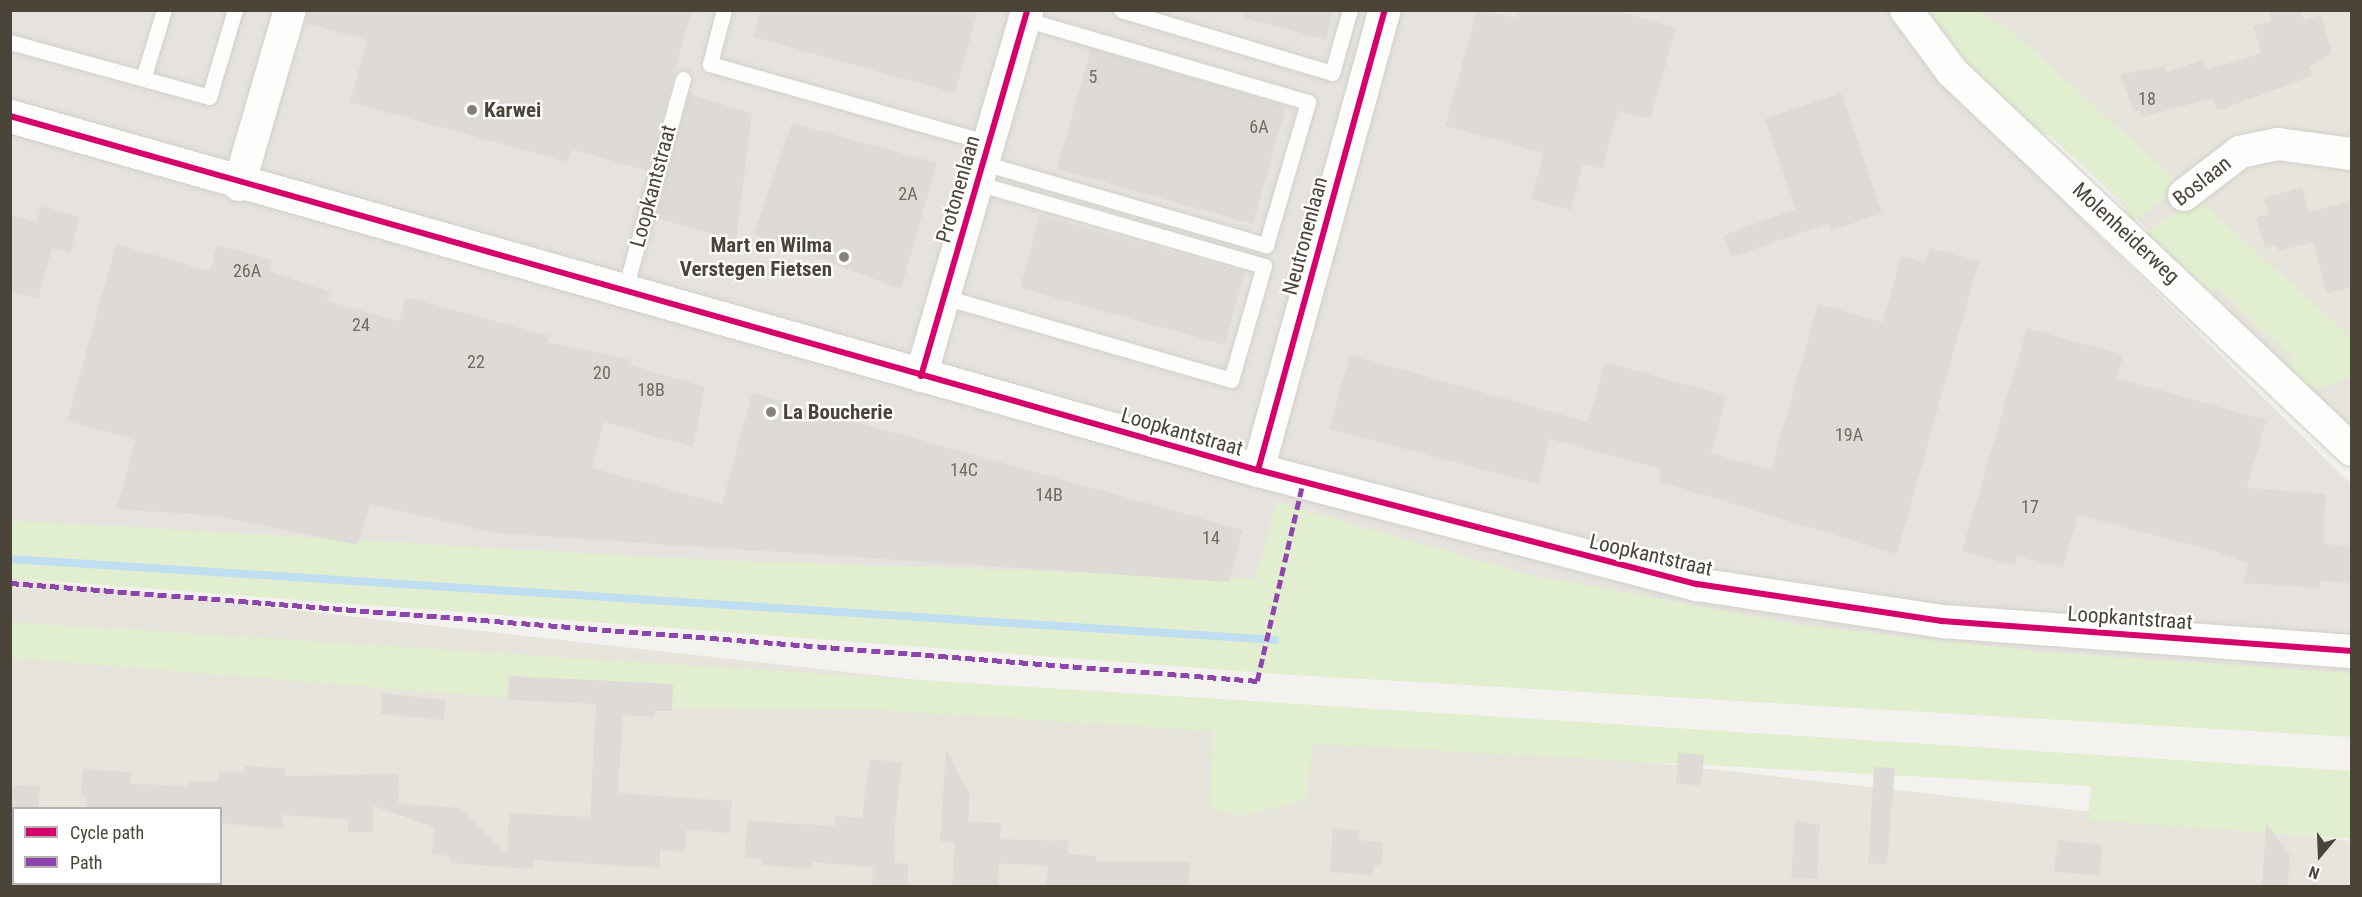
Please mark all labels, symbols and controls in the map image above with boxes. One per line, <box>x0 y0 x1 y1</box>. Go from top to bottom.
house number: 5 <box>1089 66 1097 88</box>
house number: 18 <box>2138 88 2156 110</box>
place label: Karwei <box>484 97 541 123</box>
marker: Karwei <box>465 103 479 117</box>
house number: 6A <box>1249 116 1269 138</box>
street label: Loopkantstraat <box>625 122 681 250</box>
street label: Protonenlaan <box>931 133 985 245</box>
street label: Boslaan <box>2168 151 2236 211</box>
street label: Neutronenlaan <box>1277 174 1333 298</box>
street label: Molenheiderweg <box>2067 177 2185 289</box>
house number: 2A <box>898 183 918 205</box>
place label: Mart en Wilma Verstegen Fietsen <box>680 232 832 282</box>
marker: Mart en Wilma Verstegen Fietsen <box>837 250 851 264</box>
house number: 26A <box>233 260 261 282</box>
house number: 24 <box>352 314 370 336</box>
house number: 22 <box>467 351 485 373</box>
house number: 20 <box>593 362 611 384</box>
house number: 18B <box>637 379 665 401</box>
place label: La Boucherie <box>783 399 893 425</box>
street label: Loopkantstraat <box>1118 403 1246 461</box>
marker: La Boucherie <box>764 405 778 419</box>
house number: 19A <box>1835 424 1863 446</box>
house number: 14C <box>950 459 978 481</box>
house number: 14B <box>1035 484 1063 506</box>
house number: 17 <box>2021 496 2039 518</box>
house number: 14 <box>1202 527 1220 549</box>
street label: Loopkantstraat <box>1587 529 1715 581</box>
street label: Loopkantstraat <box>2067 601 2193 635</box>
legend <box>12 807 222 885</box>
text: Cycle path <box>70 822 144 843</box>
north arrow <box>2290 825 2350 885</box>
text: Path <box>70 852 103 873</box>
text: N <box>2306 862 2322 883</box>

